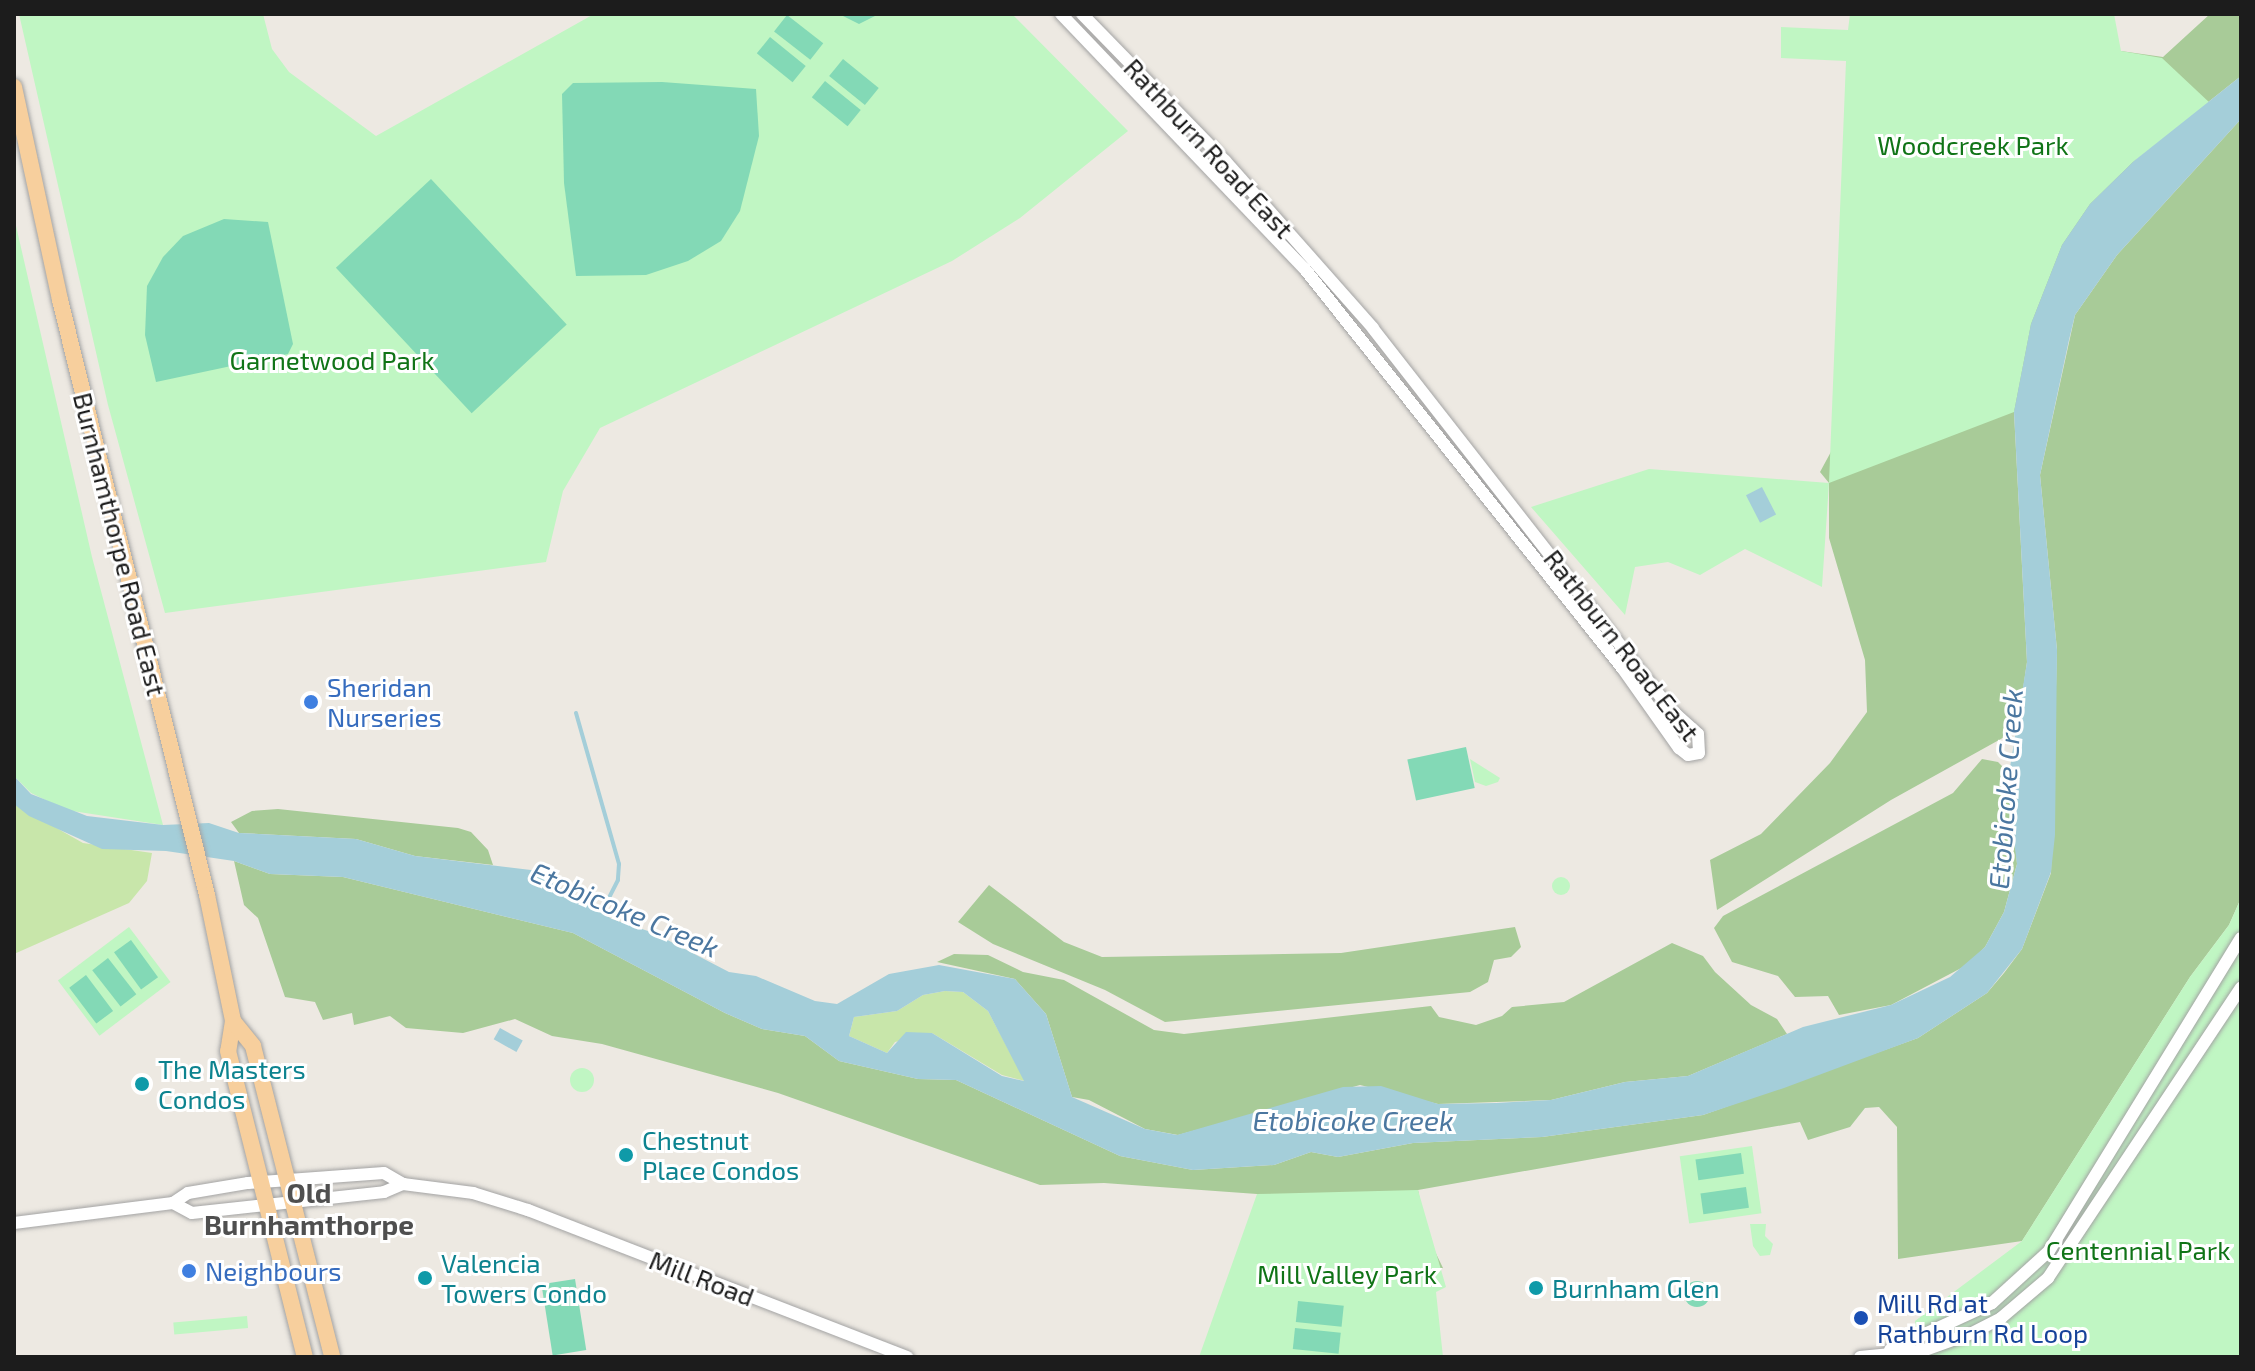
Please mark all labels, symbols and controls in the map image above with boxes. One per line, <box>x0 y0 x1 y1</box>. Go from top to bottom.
street label: Rathburn Road East <box>1118 52 1300 244</box>
park label: Woodcreek Park <box>1877 129 2069 161</box>
park label: Garnetwood Park <box>230 344 434 376</box>
street label: Burnhamthorpe Road East <box>67 389 173 699</box>
street label: Rathburn Road East <box>1538 543 1706 747</box>
place label: Sheridan Nurseries <box>327 671 442 732</box>
water label: Etobicoke Creek <box>1981 688 2029 890</box>
marker: Sheridan Nurseries <box>302 693 320 711</box>
water label: Etobicoke Creek <box>526 854 724 964</box>
place label: The Masters Condos <box>158 1053 306 1114</box>
marker: The Masters Condos <box>133 1075 151 1093</box>
water label: Etobicoke Creek <box>1252 1103 1454 1137</box>
place label: Chestnut Place Condos <box>642 1124 799 1186</box>
marker: Chestnut Place Condos <box>617 1146 635 1164</box>
district label: Old Burnhamthorpe <box>204 1175 414 1241</box>
park label: Centennial Park <box>2045 1234 2231 1266</box>
street label: Mill Road <box>645 1244 759 1312</box>
place label: Valencia Towers Condo <box>441 1247 607 1308</box>
place label: Neighbours <box>205 1255 341 1287</box>
park label: Mill Valley Park <box>1256 1258 1438 1290</box>
marker: Neighbours <box>180 1262 198 1280</box>
marker: Valencia Towers Condo <box>416 1269 434 1287</box>
place label: Burnham Glen <box>1552 1272 1720 1304</box>
marker: Burnham Glen <box>1527 1279 1545 1297</box>
place label: Mill Rd at Rathburn Rd Loop <box>1877 1287 2088 1348</box>
marker: Mill Rd at Rathburn Rd Loop <box>1852 1309 1870 1327</box>

